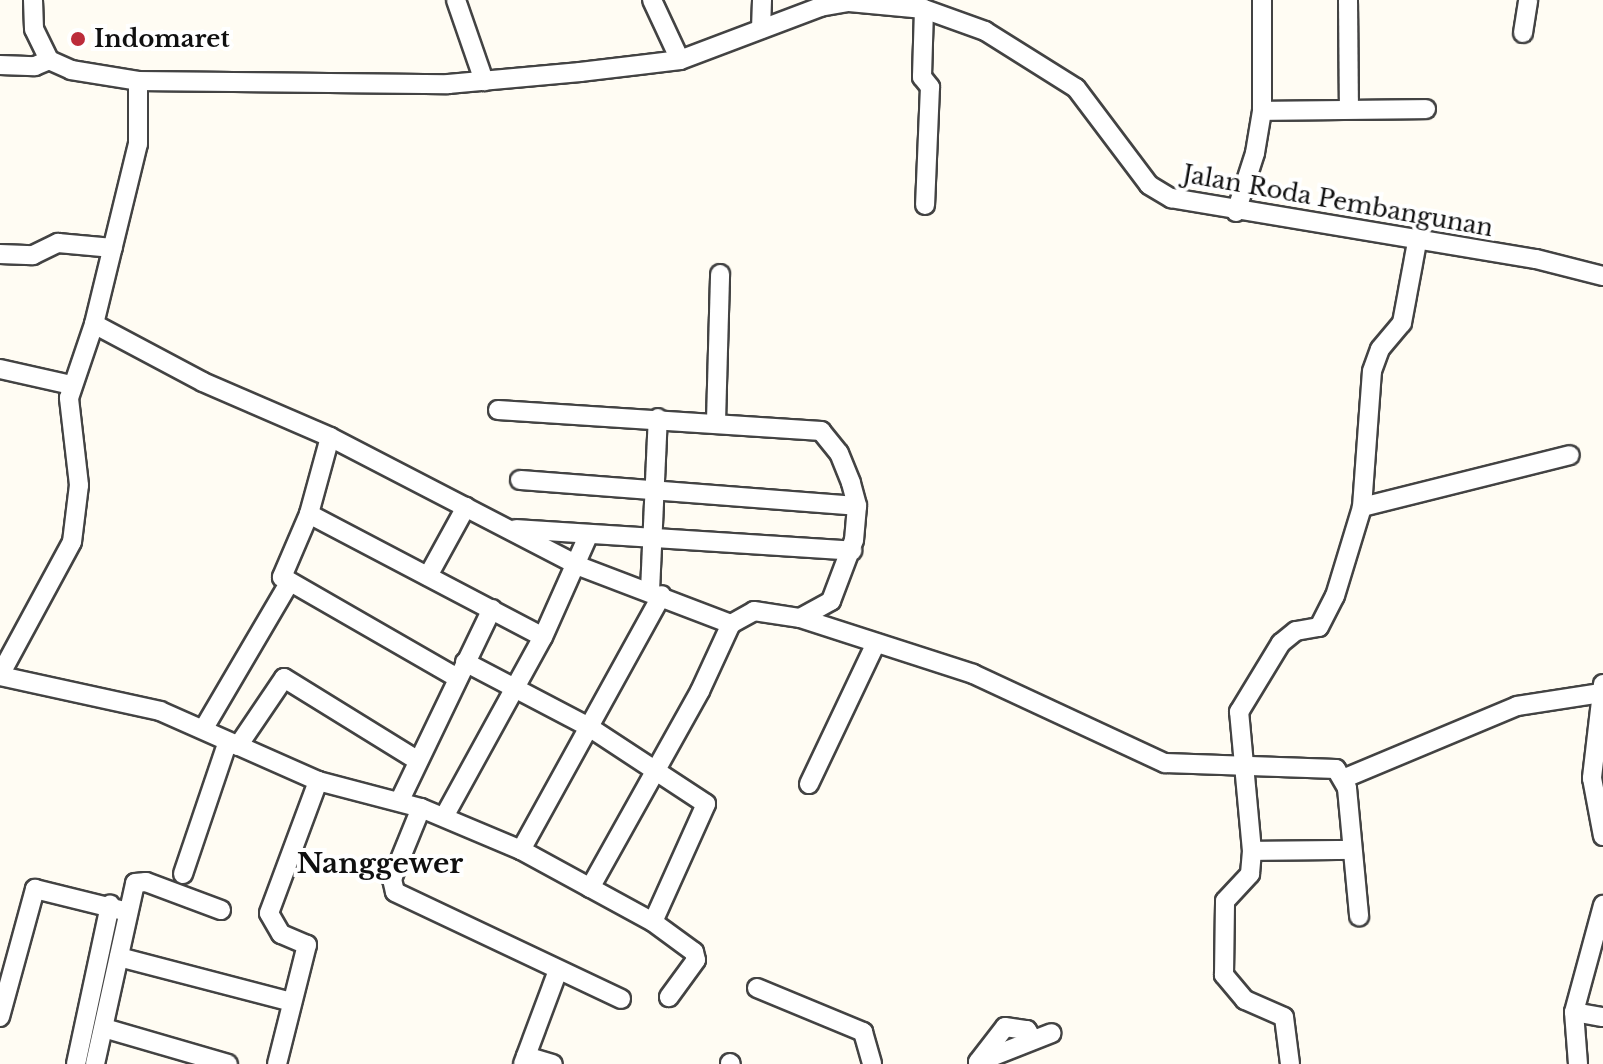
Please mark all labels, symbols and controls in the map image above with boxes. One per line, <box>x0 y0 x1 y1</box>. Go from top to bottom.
place label: Indomaret <box>94 25 230 53</box>
marker: Indomaret <box>69 30 87 48</box>
street label: Jalan Roda Pembangunan <box>1180 159 1496 243</box>
district label: Nanggewer <box>297 847 463 881</box>

